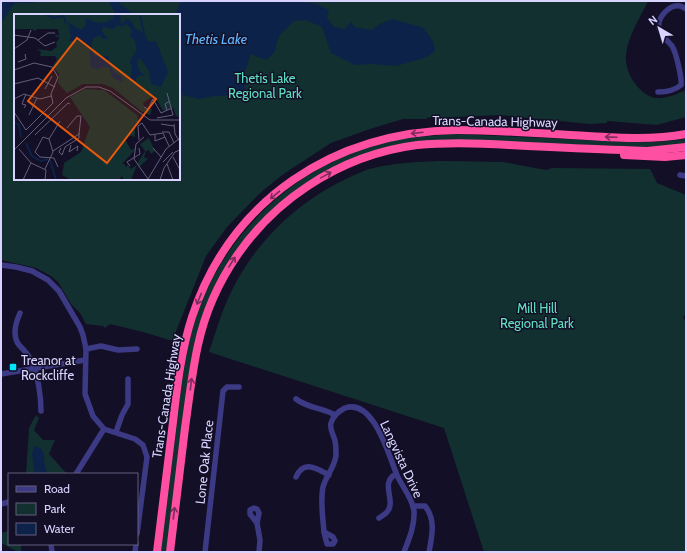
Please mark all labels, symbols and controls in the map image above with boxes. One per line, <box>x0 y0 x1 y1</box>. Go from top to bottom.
north arrow <box>639 8 679 48</box>
text: N <box>645 12 660 28</box>
inset map <box>14 14 180 180</box>
water label: Thetis Lake <box>185 30 248 48</box>
park label: Thetis Lake Regional Park <box>228 70 302 101</box>
street label: Trans-Canada Highway <box>432 112 558 130</box>
one-way arrow <box>411 129 424 136</box>
one-way arrow <box>605 134 618 141</box>
one-way arrow <box>320 170 332 178</box>
one-way arrow <box>269 190 280 199</box>
one-way arrow <box>229 256 237 268</box>
one-way arrow <box>195 292 202 304</box>
park label: Mill Hill Regional Park <box>500 300 574 331</box>
street label: Trans-Canada Highway <box>148 332 184 459</box>
place label: Treanor at Rockcliffe <box>21 352 76 383</box>
marker: Treanor at Rockcliffe <box>8 362 18 372</box>
one-way arrow <box>187 378 195 391</box>
street label: Langvista Drive <box>377 418 427 501</box>
street label: Lone Oak Place <box>192 419 216 505</box>
legend <box>8 473 138 545</box>
text: Road <box>44 481 70 496</box>
text: Park <box>44 501 66 516</box>
one-way arrow <box>171 507 178 520</box>
text: Water <box>44 521 75 536</box>

